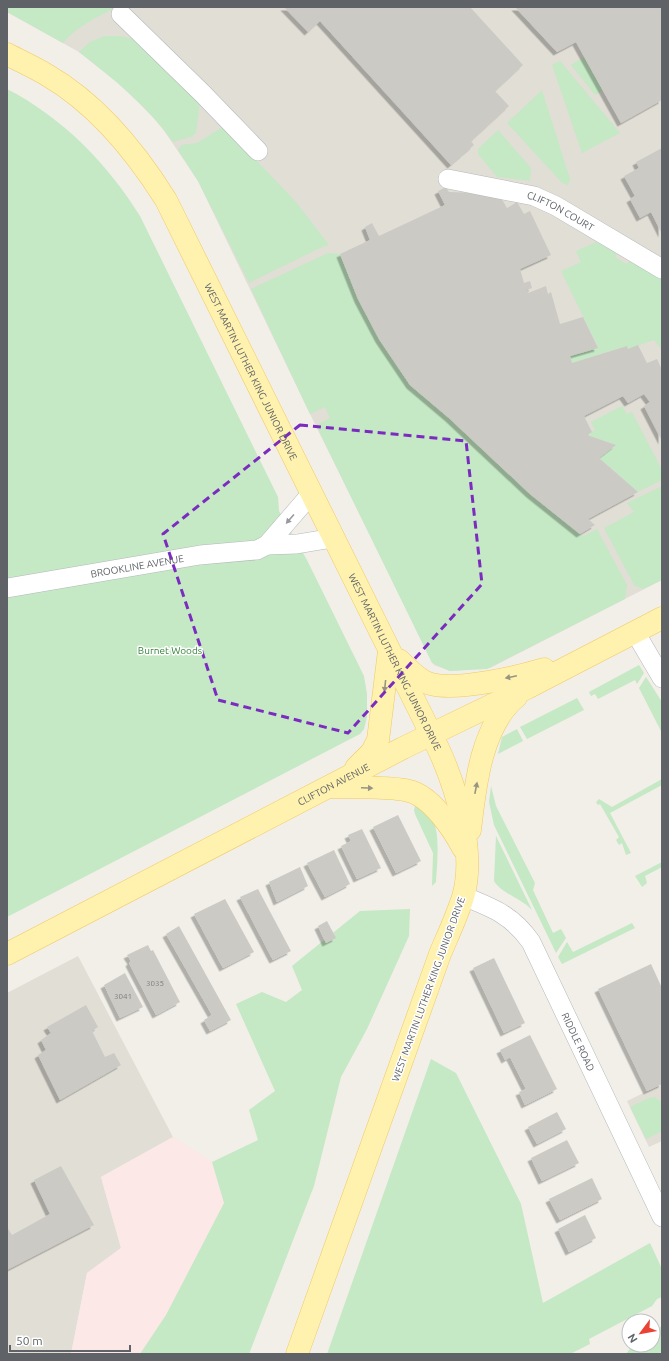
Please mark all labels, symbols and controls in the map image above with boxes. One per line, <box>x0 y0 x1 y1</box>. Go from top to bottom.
street label: CLIFTON COURT <box>526 190 596 234</box>
street label: WEST MARTIN LUTHER KING JUNIOR DRIVE <box>202 282 299 462</box>
one-way arrow <box>285 514 294 525</box>
street label: BROOKLINE AVENUE <box>90 553 185 580</box>
street label: WEST MARTIN LUTHER KING JUNIOR DRIVE <box>346 572 443 753</box>
park label: Burnet Woods <box>138 645 202 656</box>
one-way arrow <box>505 675 518 681</box>
one-way arrow <box>382 680 388 692</box>
street label: CLIFTON AVENUE <box>296 761 372 808</box>
one-way arrow <box>474 782 480 795</box>
one-way arrow <box>361 785 373 792</box>
street label: WEST MARTIN LUTHER KING JUNIOR DRIVE <box>390 895 467 1083</box>
house number: 3035 <box>146 979 164 988</box>
house number: 3041 <box>114 992 132 1001</box>
street label: RIDDLE ROAD <box>559 1011 597 1073</box>
north arrow <box>621 1313 661 1353</box>
scale bar <box>10 1327 130 1353</box>
text: N <box>625 1332 640 1345</box>
text: 50 m <box>16 1334 43 1347</box>

